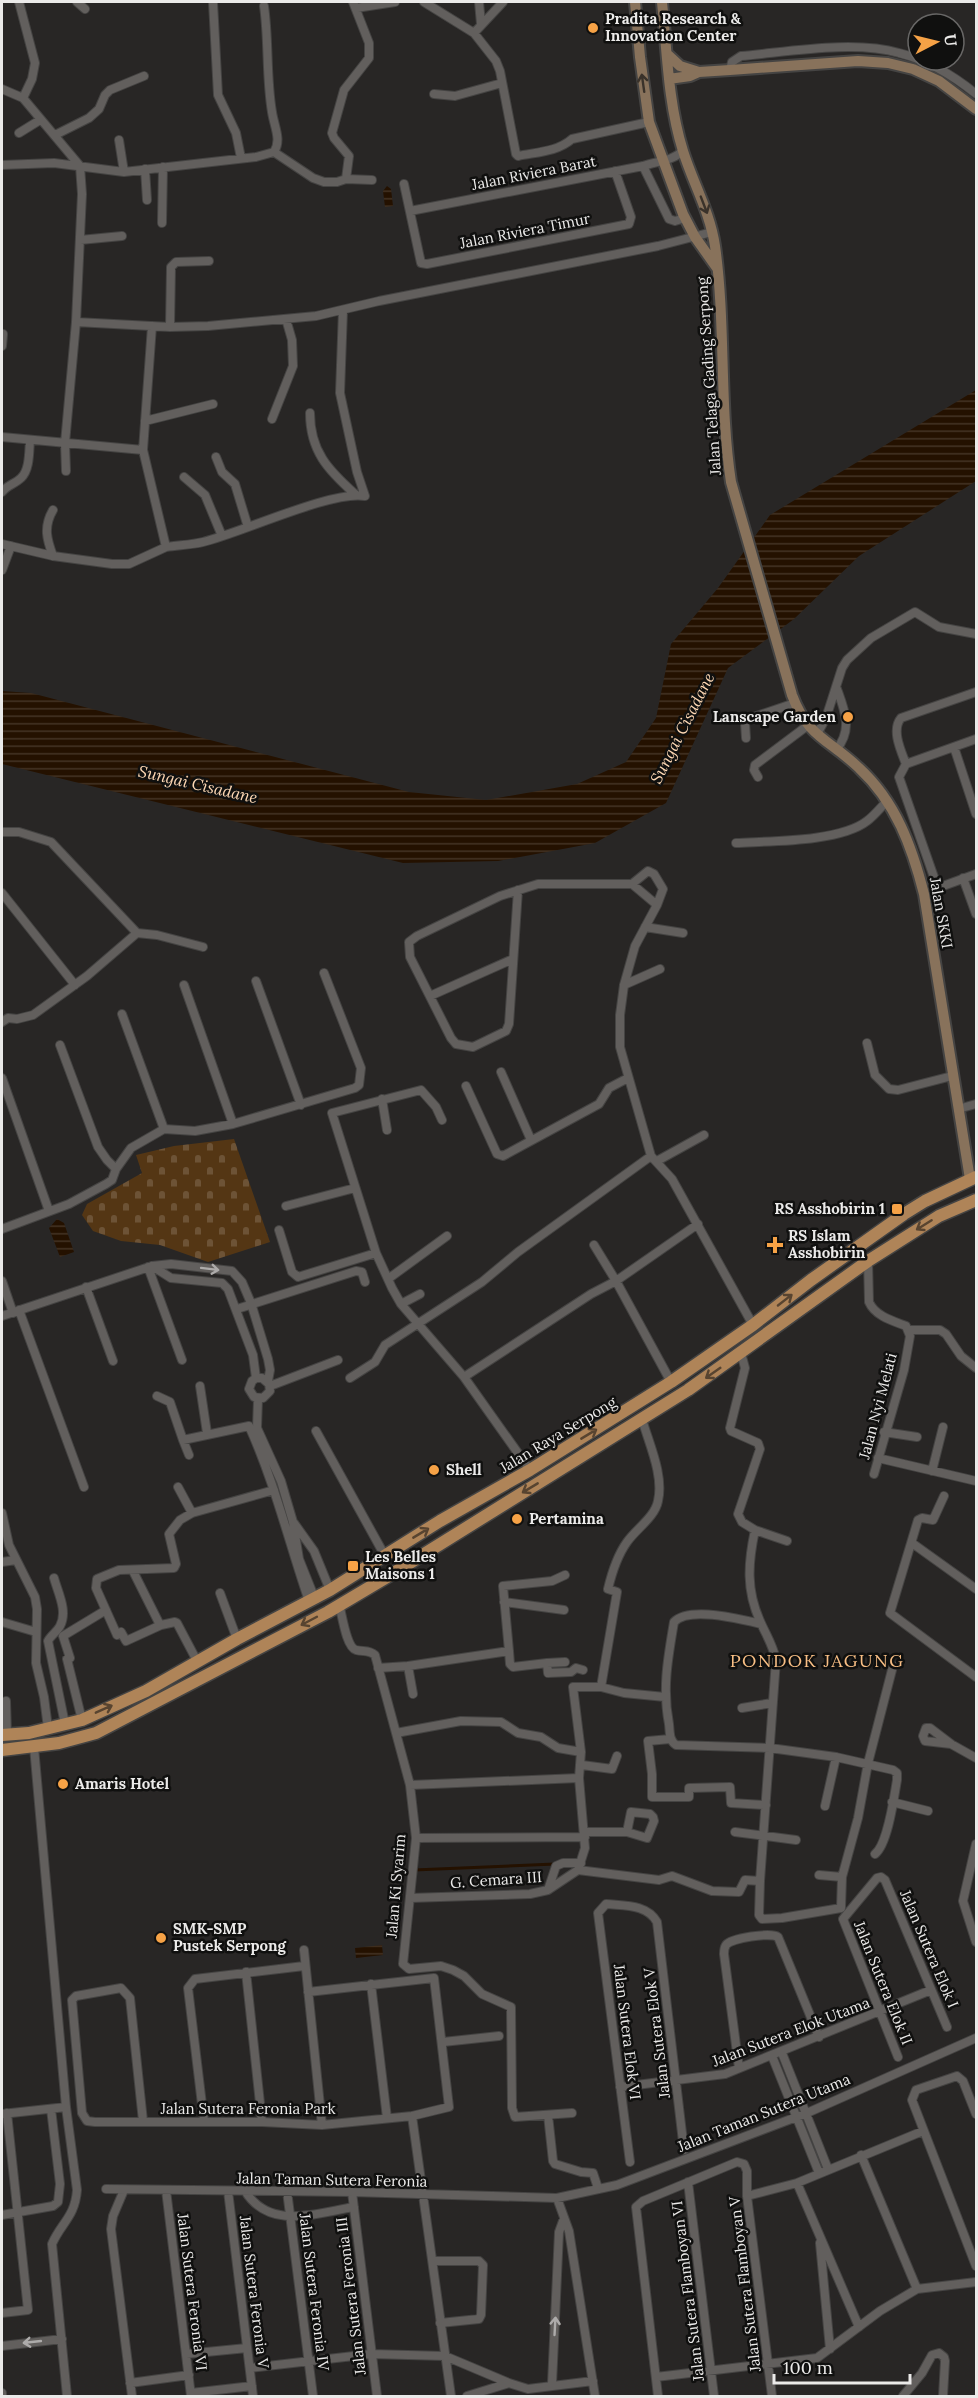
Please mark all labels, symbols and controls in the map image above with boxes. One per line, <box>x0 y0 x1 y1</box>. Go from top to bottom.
place label: Pradita Research & Innovation Center <box>605 9 742 45</box>
north arrow <box>906 12 966 72</box>
marker: Pradita Research & Innovation Center <box>586 21 600 35</box>
text: U <box>940 33 962 47</box>
one-way arrow <box>637 73 648 93</box>
street label: Jalan Riviera Barat <box>469 151 598 194</box>
one-way arrow <box>699 195 710 214</box>
street label: Jalan Riviera Timur <box>457 208 592 253</box>
street label: Jalan Telaga Gading Serpong <box>692 276 725 477</box>
water label: Sungai Cisadane <box>645 669 719 787</box>
place label: Lanscape Garden <box>713 707 836 726</box>
marker: Lanscape Garden <box>841 710 855 724</box>
water label: Sungai Cisadane <box>136 761 260 808</box>
street label: Jalan SKKI <box>926 875 957 950</box>
place label: RS Asshobirin 1 <box>774 1199 885 1218</box>
marker: RS Asshobirin 1 <box>890 1202 904 1216</box>
one-way arrow <box>916 1220 933 1232</box>
place label: RS Islam Asshobirin <box>788 1226 866 1262</box>
marker: RS Islam Asshobirin <box>766 1236 784 1254</box>
one-way arrow <box>200 1264 219 1275</box>
one-way arrow <box>777 1294 793 1307</box>
street label: Jalan Nyi Melati <box>854 1351 901 1462</box>
one-way arrow <box>705 1367 721 1379</box>
street label: Jalan Raya Serpong <box>495 1392 620 1477</box>
one-way arrow <box>580 1427 597 1439</box>
place label: Shell <box>446 1460 482 1479</box>
marker: Shell <box>427 1463 441 1477</box>
one-way arrow <box>522 1483 539 1495</box>
place label: Pertamina <box>529 1509 604 1528</box>
marker: Pertamina <box>510 1512 524 1526</box>
one-way arrow <box>412 1526 429 1538</box>
place label: Les Belles Maisons 1 <box>365 1547 436 1583</box>
marker: Les Belles Maisons 1 <box>346 1559 360 1573</box>
one-way arrow <box>301 1616 319 1628</box>
district label: PONDOK JAGUNG <box>730 1649 904 1672</box>
one-way arrow <box>95 1703 113 1715</box>
place label: Amaris Hotel <box>75 1774 169 1793</box>
marker: Amaris Hotel <box>56 1777 70 1791</box>
street label: Jalan Ki Syarim <box>381 1833 410 1940</box>
street label: G. Cemara III <box>449 1867 542 1892</box>
street label: Jalan Sutera Elok I <box>896 1886 963 2011</box>
street label: Jalan Sutera Elok II <box>850 1917 917 2047</box>
place label: SMK-SMP Pustek Serpong <box>173 1919 287 1955</box>
marker: SMK-SMP Pustek Serpong <box>154 1931 168 1945</box>
street label: Jalan Sutera Elok VI <box>610 1962 645 2101</box>
street label: Jalan Sutera Elok V <box>639 1966 674 2100</box>
street label: Jalan Sutera Elok Utama <box>708 1993 873 2071</box>
street label: Jalan Taman Sutera Utama <box>674 2069 853 2156</box>
street label: Jalan Sutera Feronia Park <box>160 2099 335 2118</box>
street label: Jalan Taman Sutera Feronia <box>235 2168 428 2191</box>
street label: Jalan Sutera Flamboyan V <box>724 2194 765 2374</box>
street label: Jalan Sutera Flamboyan VI <box>667 2200 708 2383</box>
street label: Jalan Sutera Feronia VI <box>173 2211 212 2372</box>
street label: Jalan Sutera Feronia IV <box>295 2211 334 2373</box>
street label: Jalan Sutera Feronia V <box>236 2214 273 2370</box>
street label: Jalan Sutera Feronia III <box>331 2216 370 2377</box>
one-way arrow <box>549 2317 560 2337</box>
one-way arrow <box>22 2337 42 2348</box>
scale bar <box>774 2347 910 2385</box>
text: 100 m <box>783 2356 833 2379</box>

